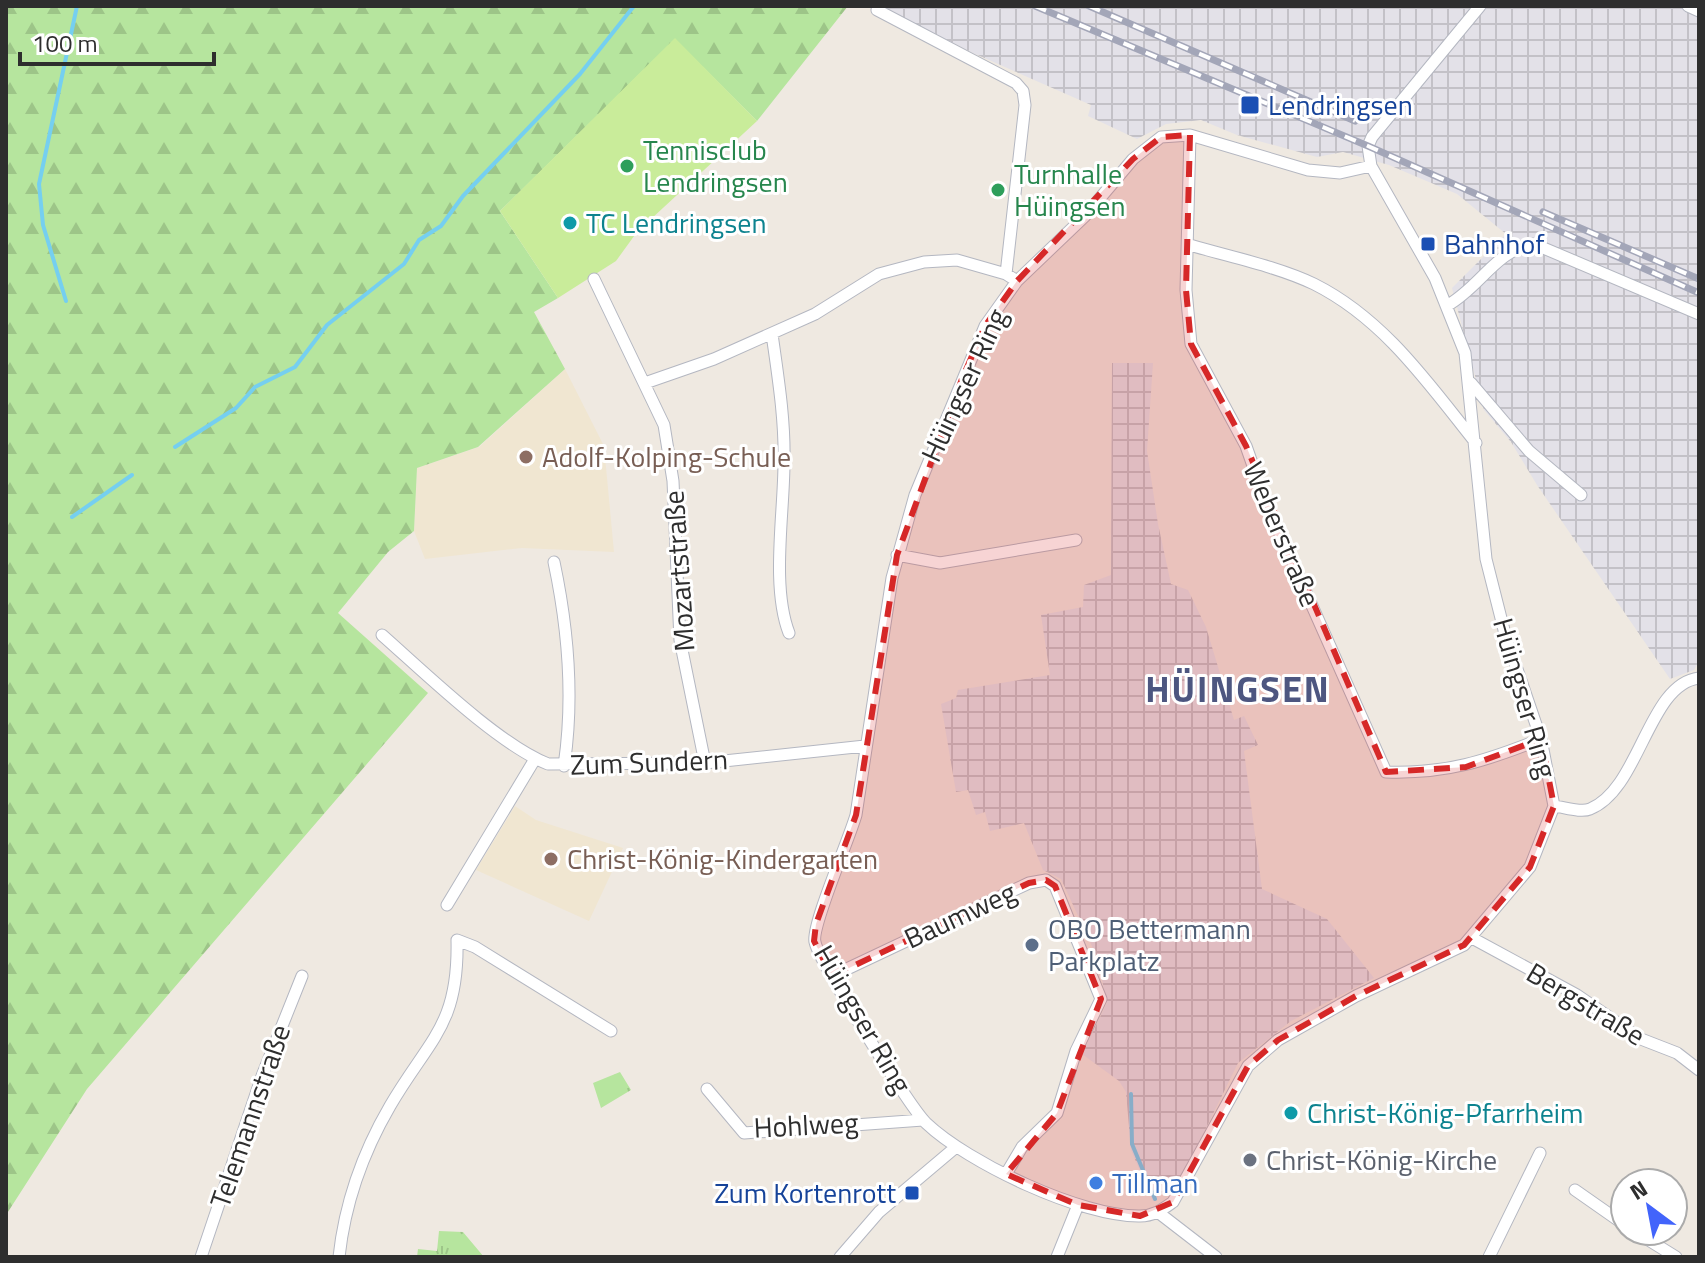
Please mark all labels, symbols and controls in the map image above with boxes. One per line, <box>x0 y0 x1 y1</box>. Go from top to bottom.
scale bar <box>20 16 214 66</box>
text: 100 m <box>32 25 98 61</box>
place label: Lendringsen <box>1268 83 1413 126</box>
marker: Lendringsen <box>1239 94 1261 116</box>
place label: Tennisclub Lendringsen <box>643 128 788 203</box>
place label: Turnhalle Hüingsen <box>1014 152 1126 227</box>
marker: Tennisclub Lendringsen <box>618 157 636 175</box>
marker: Turnhalle Hüingsen <box>989 181 1007 199</box>
place label: TC Lendringsen <box>586 201 766 244</box>
marker: TC Lendringsen <box>561 214 579 232</box>
place label: Bahnhof <box>1444 222 1545 265</box>
marker: Bahnhof <box>1419 235 1437 253</box>
street label: Hüingser Ring <box>909 301 1018 469</box>
place label: Adolf-Kolping-Schule <box>542 435 791 478</box>
marker: Adolf-Kolping-Schule <box>517 448 535 466</box>
street label: Weberstraße <box>1233 455 1332 613</box>
street label: Mozartstraße <box>651 489 706 653</box>
street label: Hüingser Ring <box>1482 613 1569 783</box>
district label: HÜINGSEN <box>1145 661 1331 716</box>
street label: Zum Sundern <box>569 737 729 786</box>
place label: Christ-König-Kindergarten <box>567 837 878 880</box>
marker: Christ-König-Kindergarten <box>542 850 560 868</box>
street label: Baumweg <box>897 870 1023 959</box>
place label: OBO Bettermann Parkplatz <box>1048 907 1251 982</box>
street label: Hüingser Ring <box>804 936 923 1101</box>
marker: OBO Bettermann Parkplatz <box>1023 936 1041 954</box>
street label: Bergstraße <box>1519 951 1654 1056</box>
street label: Telemannstraße <box>198 1018 301 1213</box>
place label: Christ-König-Pfarrheim <box>1307 1091 1583 1134</box>
street label: Hohlweg <box>753 1100 859 1149</box>
marker: Christ-König-Pfarrheim <box>1282 1104 1300 1122</box>
place label: Christ-König-Kirche <box>1266 1138 1497 1181</box>
marker: Christ-König-Kirche <box>1241 1151 1259 1169</box>
place label: Tillman <box>1112 1161 1198 1204</box>
north arrow <box>1609 1167 1689 1247</box>
place label: Zum Kortenrott <box>714 1171 896 1214</box>
text: N <box>1623 1172 1654 1208</box>
marker: Tillman <box>1087 1174 1105 1192</box>
marker: Zum Kortenrott <box>903 1184 921 1202</box>

